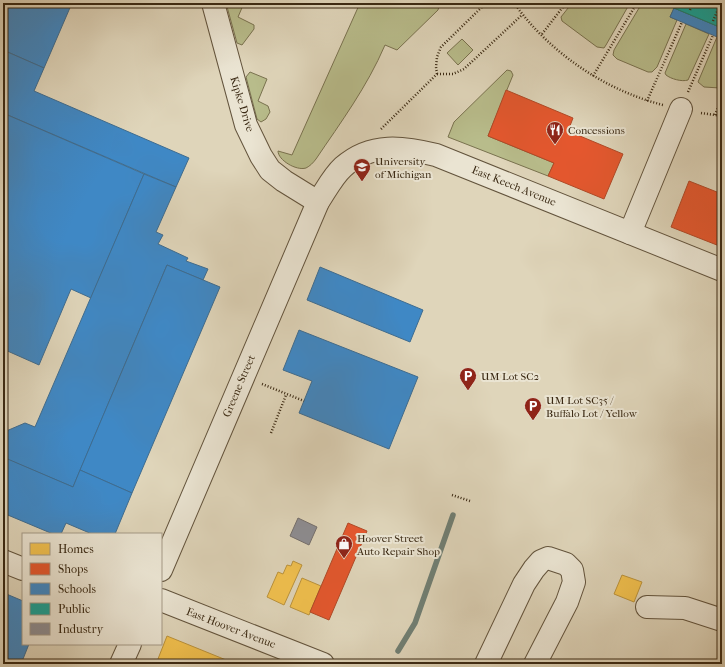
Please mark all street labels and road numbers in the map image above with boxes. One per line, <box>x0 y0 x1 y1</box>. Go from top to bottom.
street label: Kipke Drive <box>227 75 257 134</box>
street label: East Keech Avenue <box>470 163 559 209</box>
street label: Greene Street <box>220 353 258 419</box>
street label: East Hoover Avenue <box>184 605 278 651</box>

